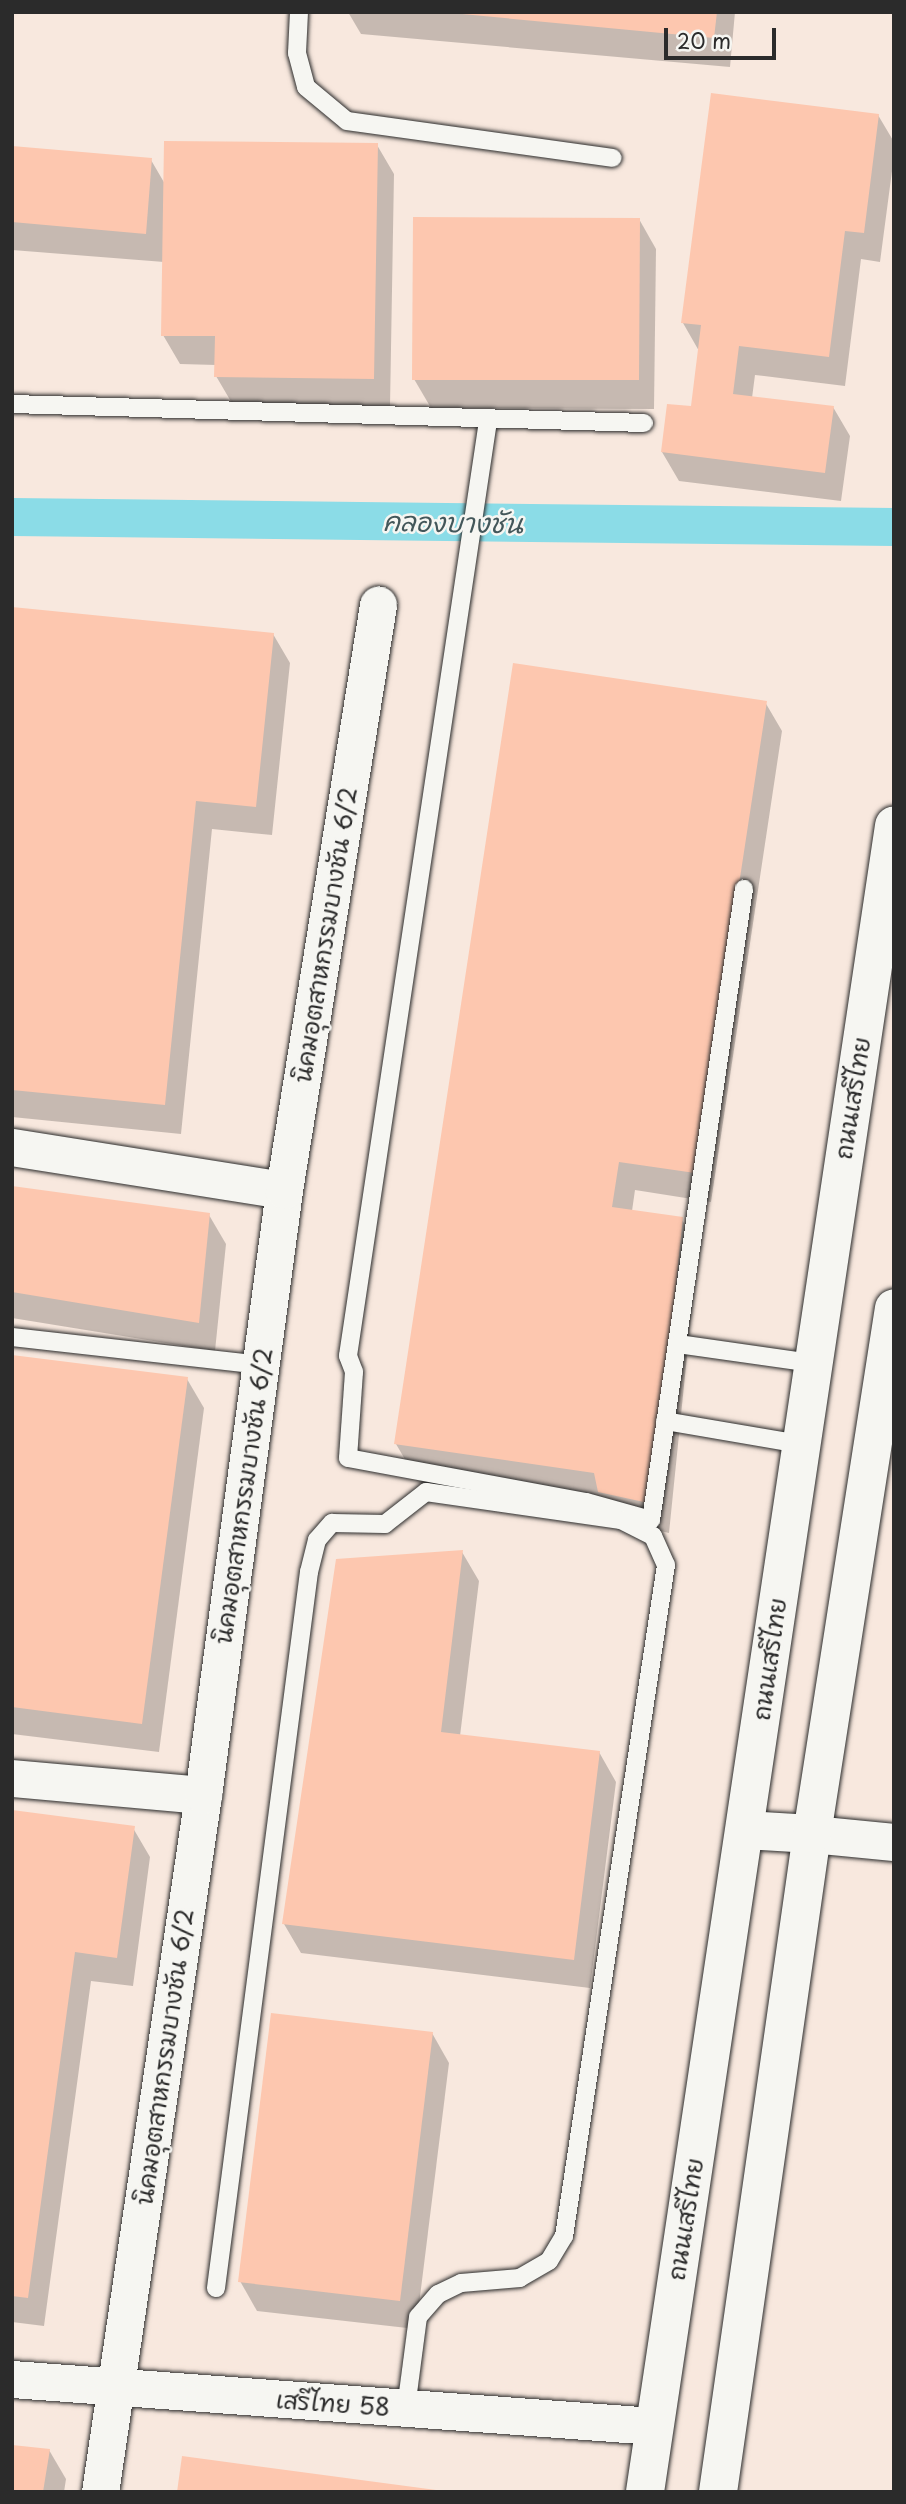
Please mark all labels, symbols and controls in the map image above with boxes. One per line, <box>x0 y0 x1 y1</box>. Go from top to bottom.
scale bar <box>668 14 780 58</box>
text: 20 m <box>677 24 731 56</box>
water label: คลองบางชัน <box>383 505 523 539</box>
street label: นิคมอุตสาหกรรมบางชัน 6/2 <box>287 785 363 1085</box>
street label: ถนนเสรีไทย <box>828 1035 876 1161</box>
street label: นิคมอุตสาหกรรมบางชัน 6/2 <box>208 1346 278 1646</box>
street label: ถนนเสรีไทย <box>746 1596 792 1722</box>
street label: นิคมอุตสาหกรรมบางชัน 6/2 <box>129 1907 199 2207</box>
street label: ถนนเสรีไทย <box>661 2156 709 2282</box>
street label: เสรีไทย 58 <box>275 2385 391 2421</box>

